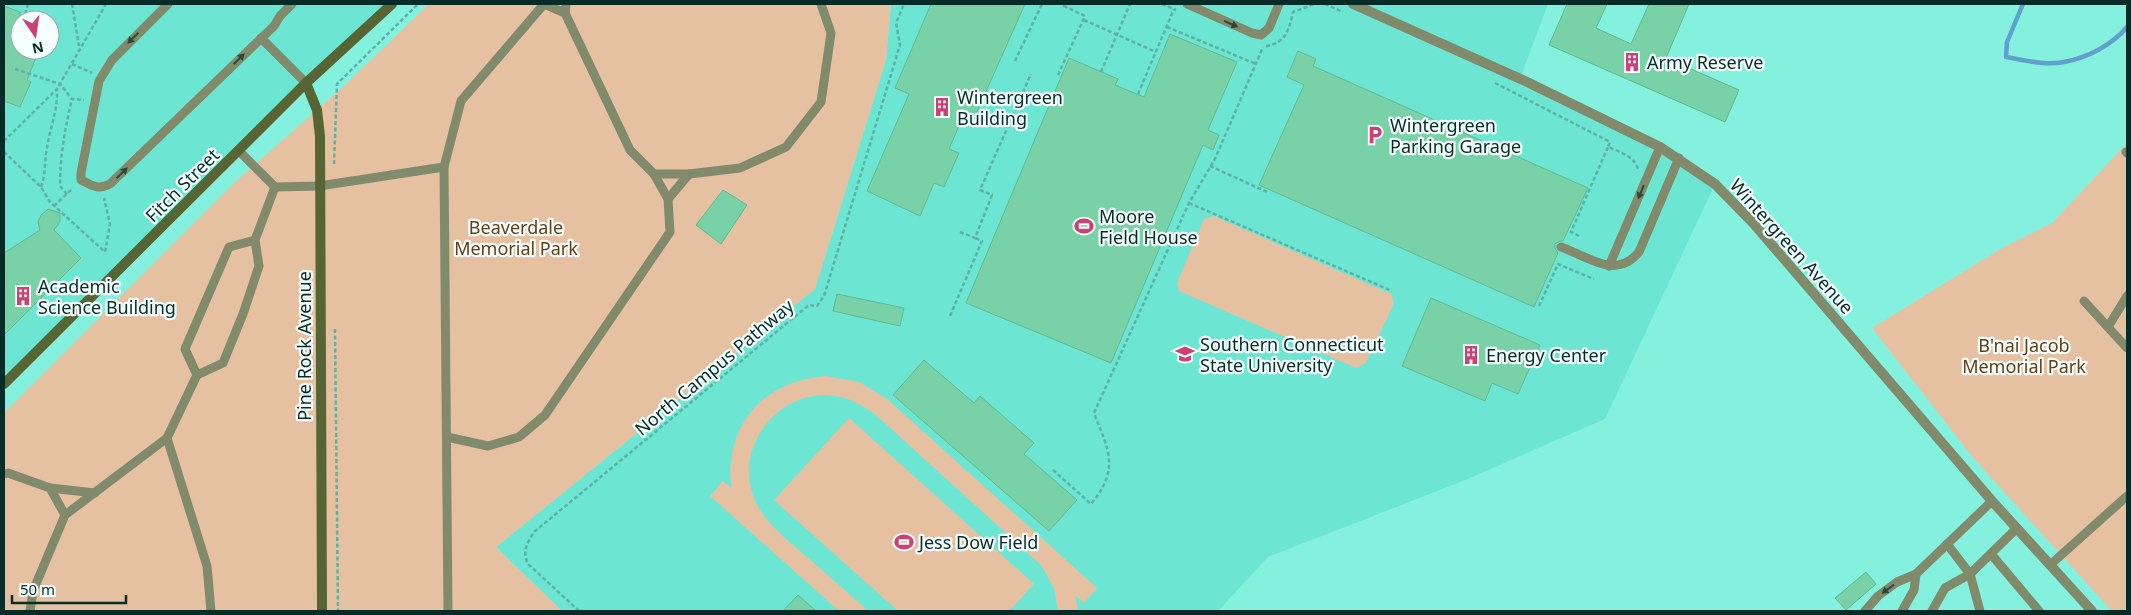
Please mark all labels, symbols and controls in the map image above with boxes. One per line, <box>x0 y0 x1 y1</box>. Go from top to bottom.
north arrow <box>10 10 60 60</box>
one-way arrow <box>1224 20 1238 28</box>
one-way arrow <box>128 32 140 44</box>
text: N <box>30 38 46 59</box>
place label: Army Reserve <box>1647 50 1763 74</box>
building icon: Army Reserve <box>1621 51 1643 73</box>
one-way arrow <box>233 54 245 66</box>
place label: Wintergreen Building <box>957 85 1063 130</box>
building icon: Wintergreen Building <box>931 96 953 118</box>
place label: Wintergreen Parking Garage <box>1390 113 1521 158</box>
parking icon: Wintergreen Parking Garage <box>1364 124 1386 146</box>
street label: Fitch Street <box>140 143 224 227</box>
one-way arrow <box>116 167 128 179</box>
street label: Wintergreen Avenue <box>1725 173 1859 319</box>
one-way arrow <box>1636 185 1644 199</box>
place label: Moore Field House <box>1099 204 1198 249</box>
park label: Beaverdale Memorial Park <box>454 215 578 260</box>
sports icon: Moore Field House <box>1073 215 1095 237</box>
street label: Pine Rock Avenue <box>292 271 316 421</box>
place label: Academic Science Building <box>38 274 176 319</box>
building icon: Academic Science Building <box>12 285 34 307</box>
street label: North Campus Pathway <box>630 293 799 441</box>
place label: Southern Connecticut State University <box>1200 332 1384 377</box>
park label: B'nai Jacob Memorial Park <box>1962 333 2086 378</box>
school or university icon: Southern Connecticut State University <box>1174 343 1196 365</box>
place label: Energy Center <box>1486 343 1607 367</box>
building icon: Energy Center <box>1460 344 1482 366</box>
place label: Jess Dow Field <box>917 530 1038 554</box>
sports icon: Jess Dow Field <box>893 531 915 553</box>
scale bar <box>12 572 126 604</box>
text: 50 m <box>20 579 55 599</box>
one-way arrow <box>1881 584 1895 594</box>

